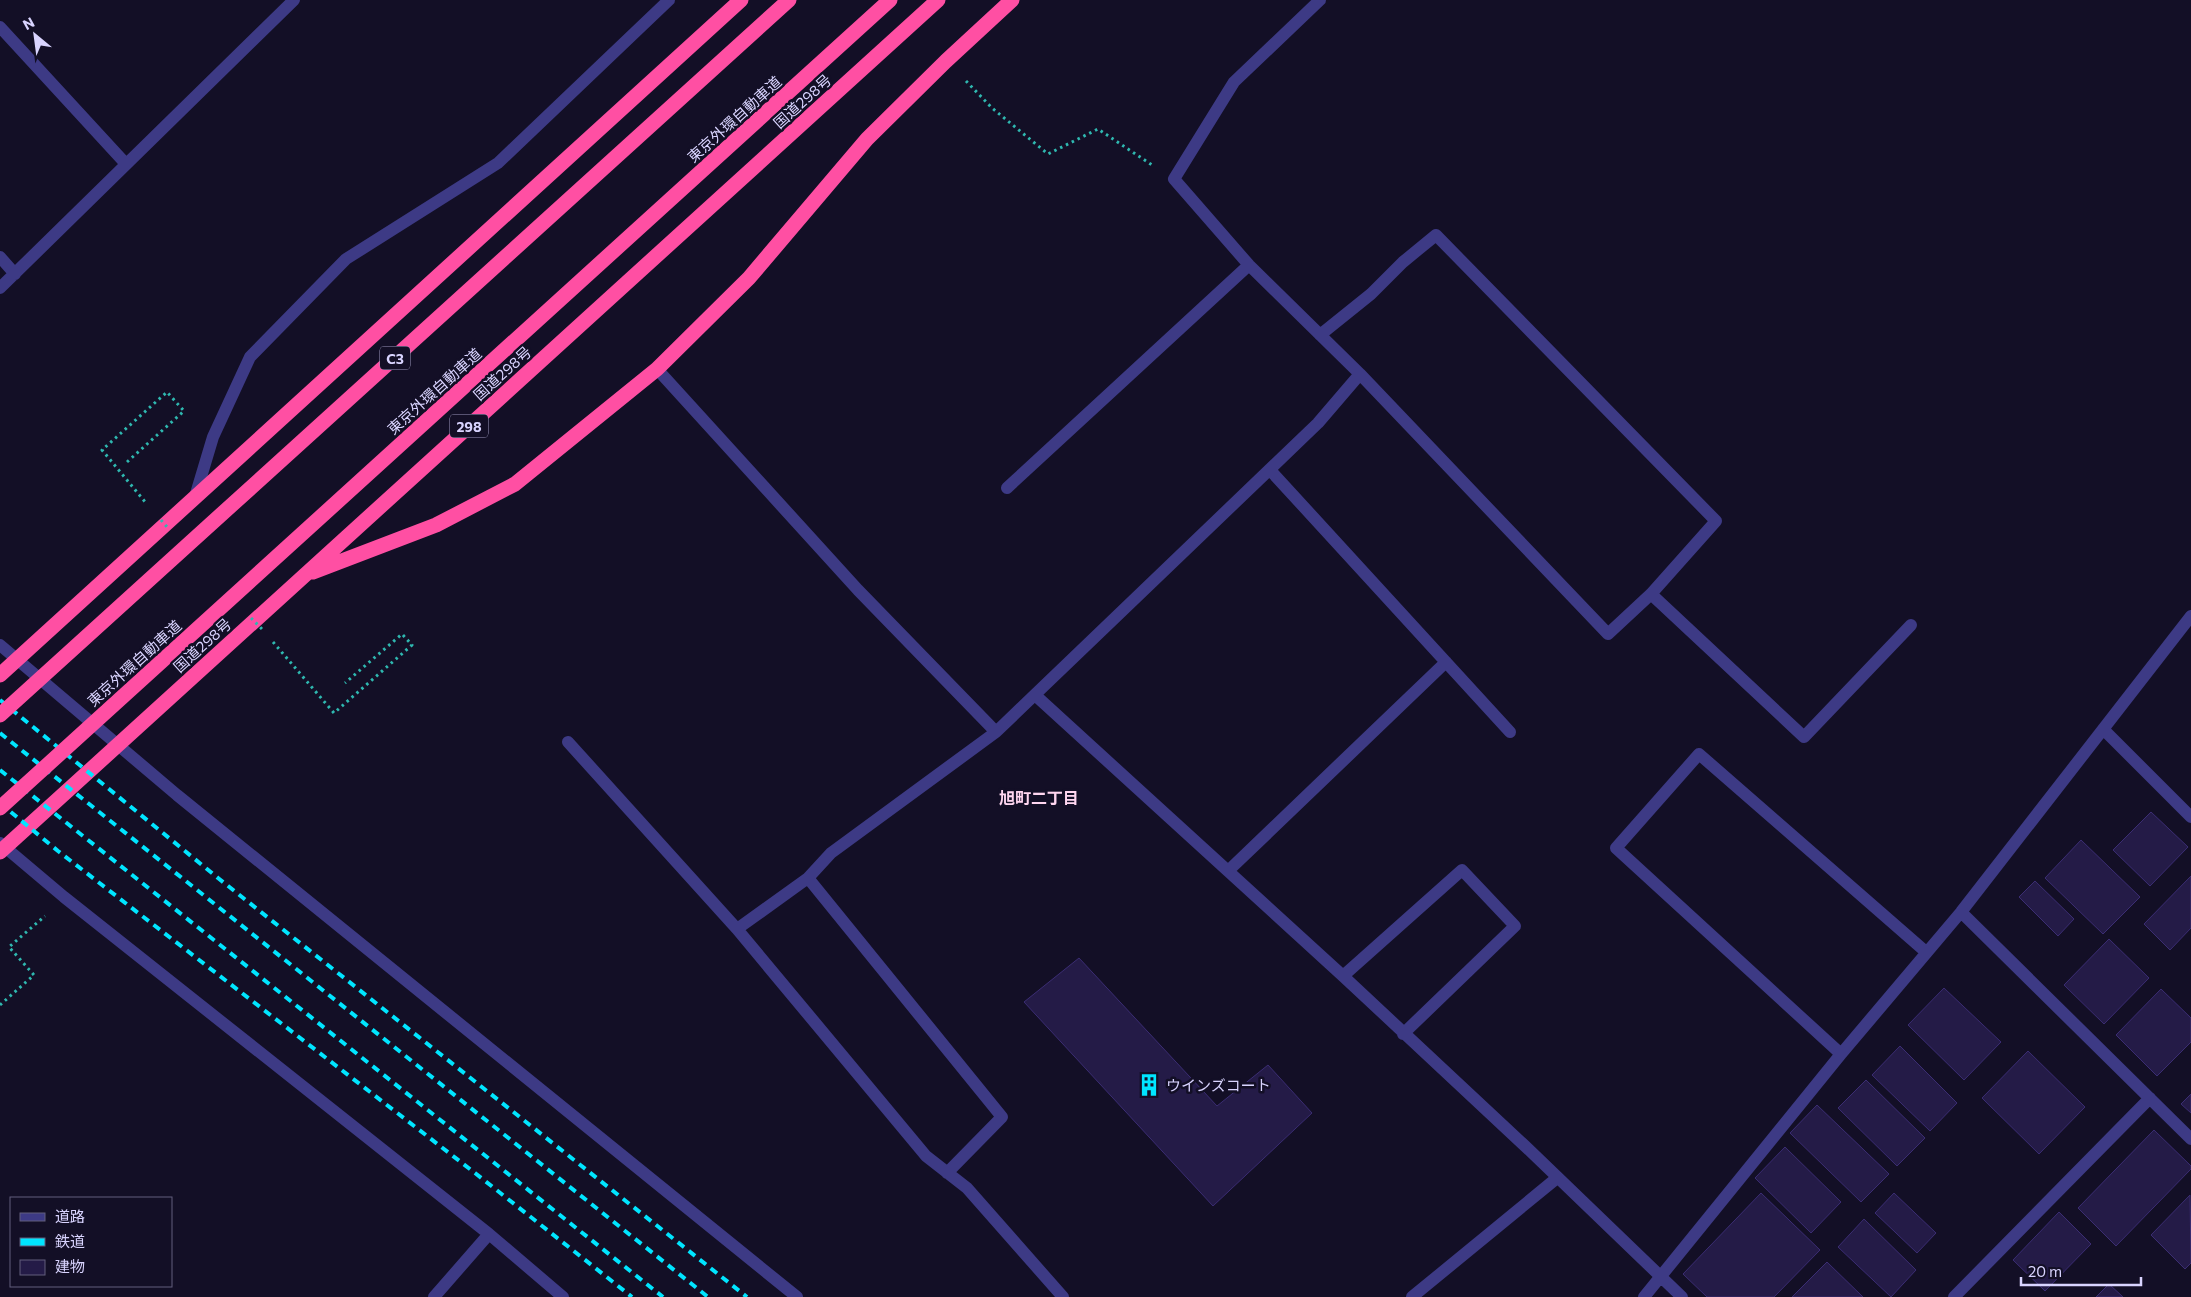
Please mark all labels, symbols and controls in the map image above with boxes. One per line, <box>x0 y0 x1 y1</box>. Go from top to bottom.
north arrow <box>10 10 60 60</box>
text: N <box>20 13 37 33</box>
street label: 国道298号 <box>769 70 835 132</box>
street label: 東京外環自動車道 <box>683 72 785 166</box>
street label: 国道298号 <box>469 342 535 404</box>
street label: 東京外環自動車道 <box>383 344 485 438</box>
road number: C3 <box>380 346 410 369</box>
road number: 298 <box>450 414 488 438</box>
street label: 国道298号 <box>169 614 235 676</box>
street label: 東京外環自動車道 <box>83 616 185 710</box>
district label: 旭町二丁目 <box>999 788 1079 807</box>
building icon: ウインズコート <box>1136 1072 1162 1098</box>
place label: ウインズコート <box>1166 1076 1271 1094</box>
legend <box>10 1197 172 1287</box>
text: 道路 <box>55 1207 85 1225</box>
text: 鉄道 <box>55 1232 85 1250</box>
scale bar <box>2021 1254 2141 1286</box>
text: 建物 <box>55 1257 85 1275</box>
text: 20 m <box>2028 1262 2062 1280</box>

